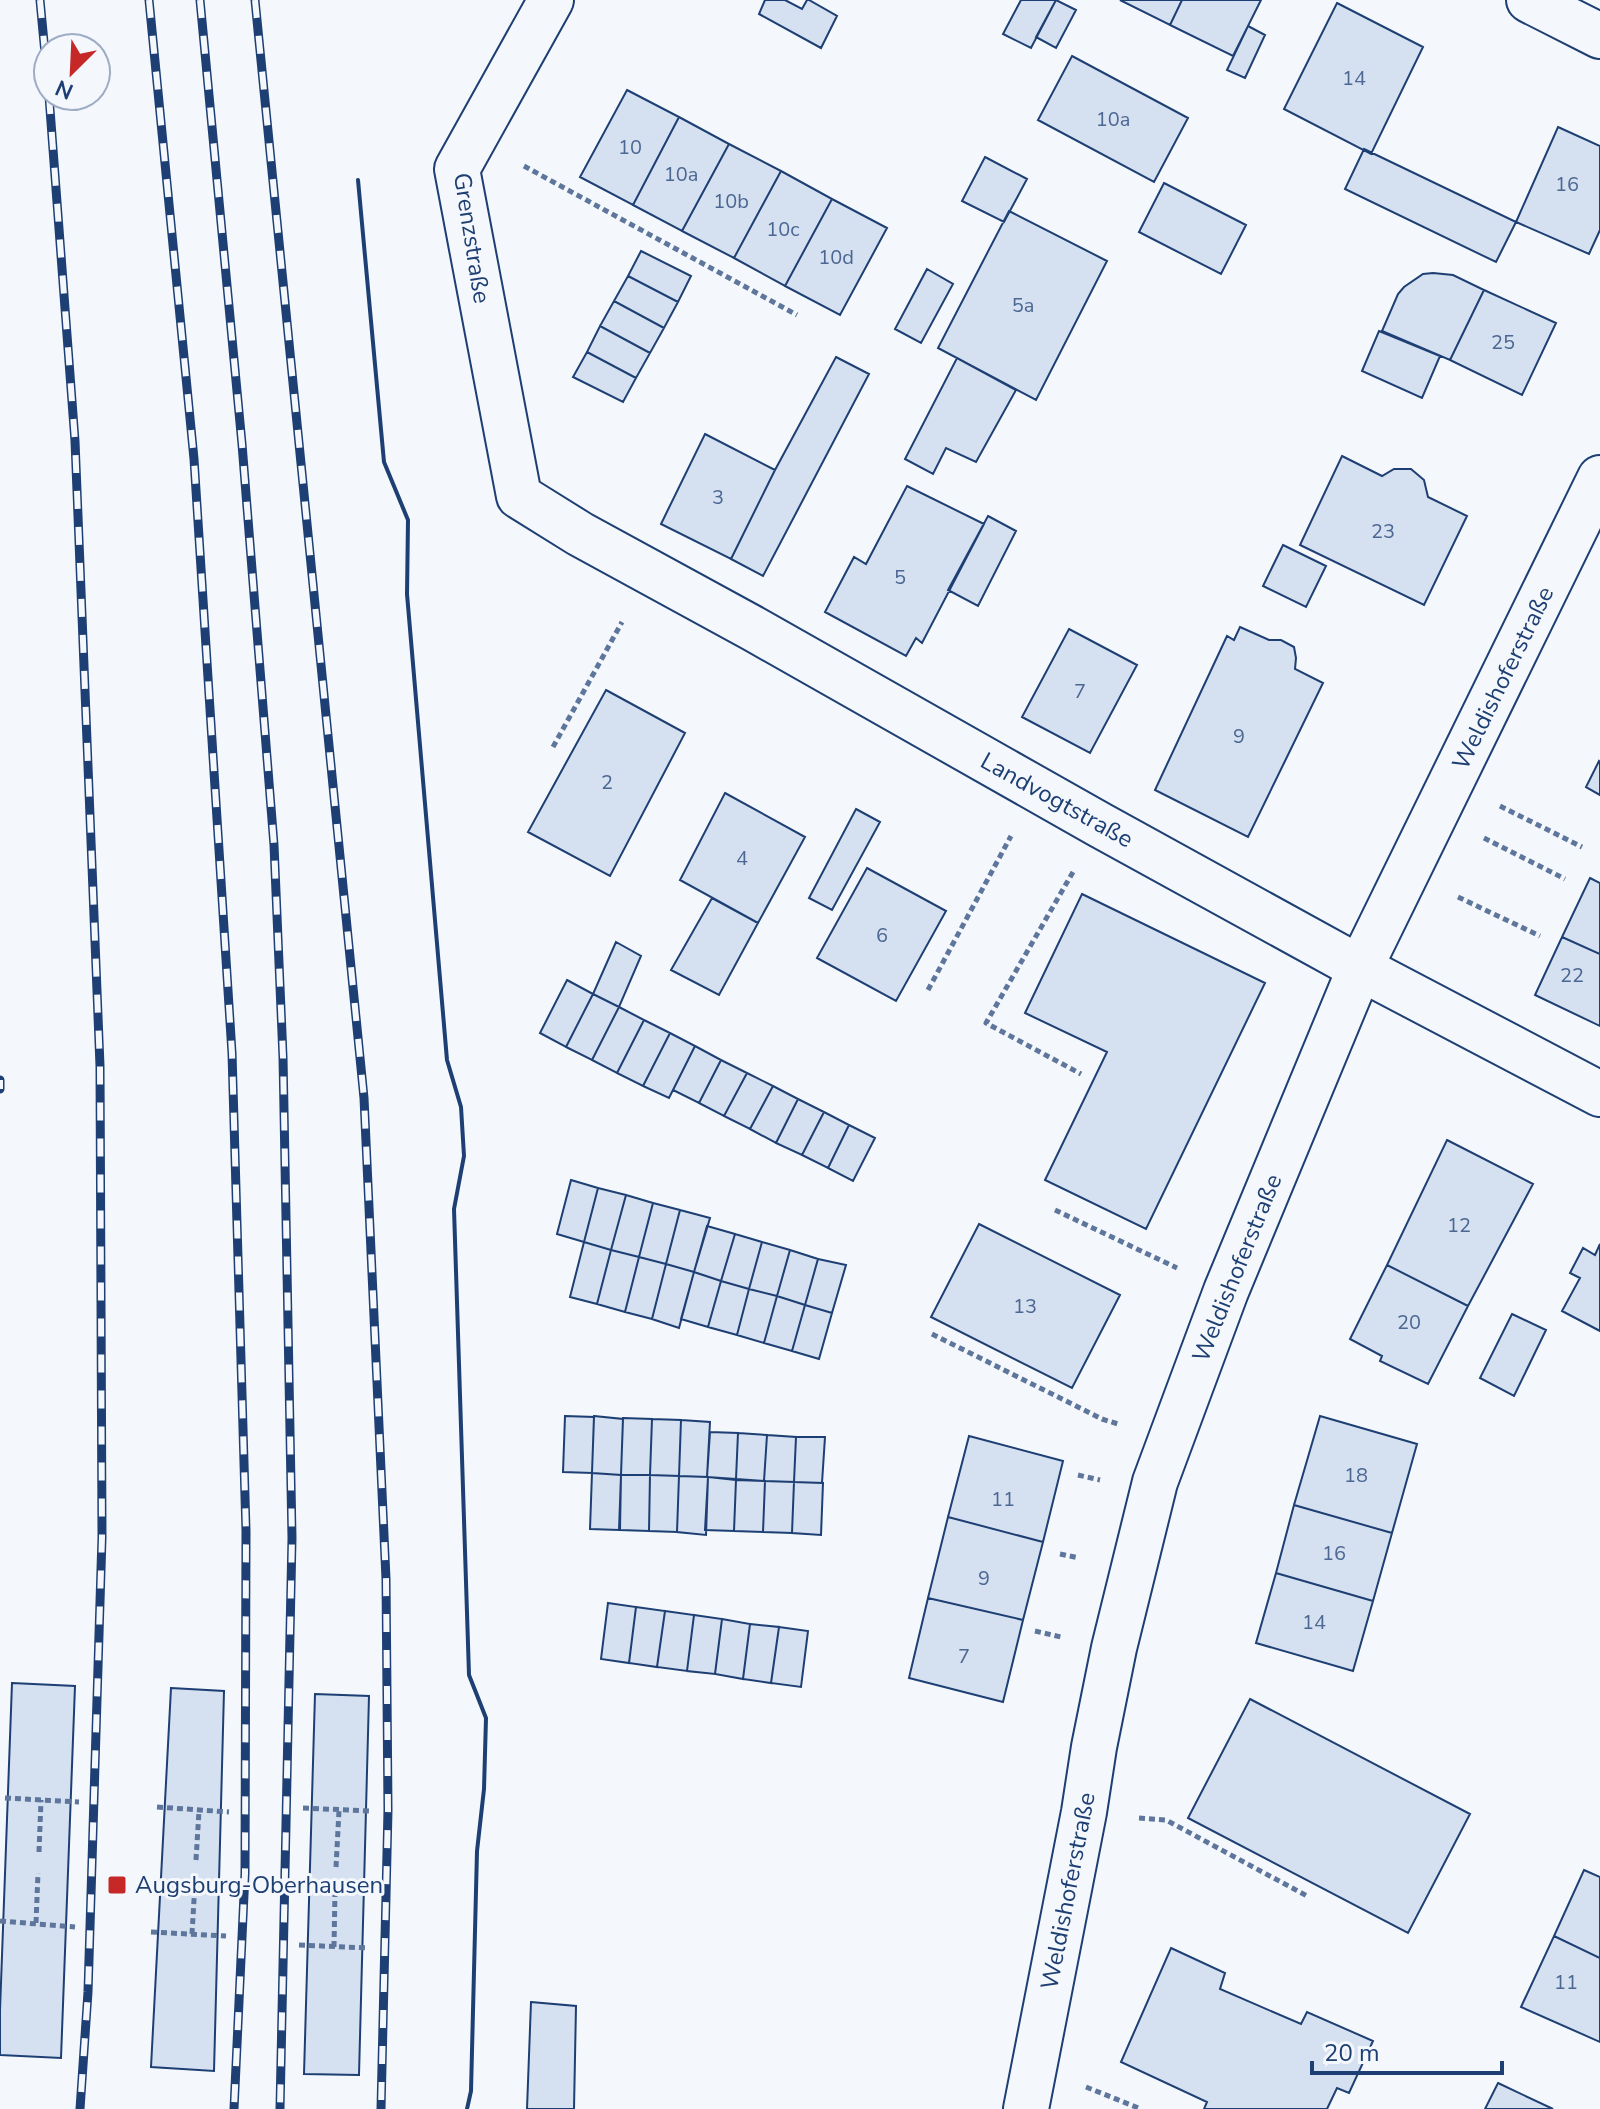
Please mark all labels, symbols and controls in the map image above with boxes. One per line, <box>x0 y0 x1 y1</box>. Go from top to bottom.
north arrow <box>32 32 112 112</box>
house number: 14 <box>1342 65 1366 92</box>
text: N <box>51 72 78 106</box>
house number: 10a <box>1096 106 1130 133</box>
house number: 10 <box>618 134 642 161</box>
house number: 10a <box>664 161 698 188</box>
street label: Grenzstraße <box>446 170 498 306</box>
house number: 16 <box>1555 171 1579 198</box>
house number: 10b <box>713 188 749 215</box>
house number: 10c <box>766 216 800 243</box>
house number: 10d <box>818 244 854 271</box>
house number: 5a <box>1012 292 1034 319</box>
house number: 25 <box>1491 329 1515 356</box>
house number: 3 <box>712 484 724 511</box>
house number: 23 <box>1371 518 1395 545</box>
house number: 5 <box>894 564 906 591</box>
street label: Weldishoferstraße <box>1445 581 1561 775</box>
house number: 7 <box>1074 678 1086 705</box>
house number: 9 <box>1233 723 1245 750</box>
street label: Landvogtstraße <box>975 745 1139 855</box>
house number: 2 <box>601 769 613 796</box>
house number: 4 <box>736 845 748 872</box>
house number: 6 <box>876 922 888 949</box>
house number: 22 <box>1560 962 1584 989</box>
street label: Weldishoferstraße <box>1185 1169 1289 1367</box>
house number: 12 <box>1447 1212 1471 1239</box>
house number: 13 <box>1013 1293 1037 1320</box>
house number: 20 <box>1397 1309 1421 1336</box>
house number: 18 <box>1344 1462 1368 1489</box>
house number: 11 <box>991 1486 1015 1513</box>
house number: 16 <box>1322 1540 1346 1567</box>
house number: 9 <box>978 1565 990 1592</box>
house number: 14 <box>1302 1609 1326 1636</box>
house number: 7 <box>958 1643 970 1670</box>
street label: Weldishoferstraße <box>1033 1790 1103 1992</box>
place label: Augsburg-Oberhausen <box>135 1869 383 1901</box>
marker: Augsburg-Oberhausen <box>106 1874 128 1896</box>
house number: 11 <box>1554 1969 1578 1996</box>
scale bar <box>1312 2025 1502 2075</box>
text: 20 m <box>1324 2037 1380 2069</box>

